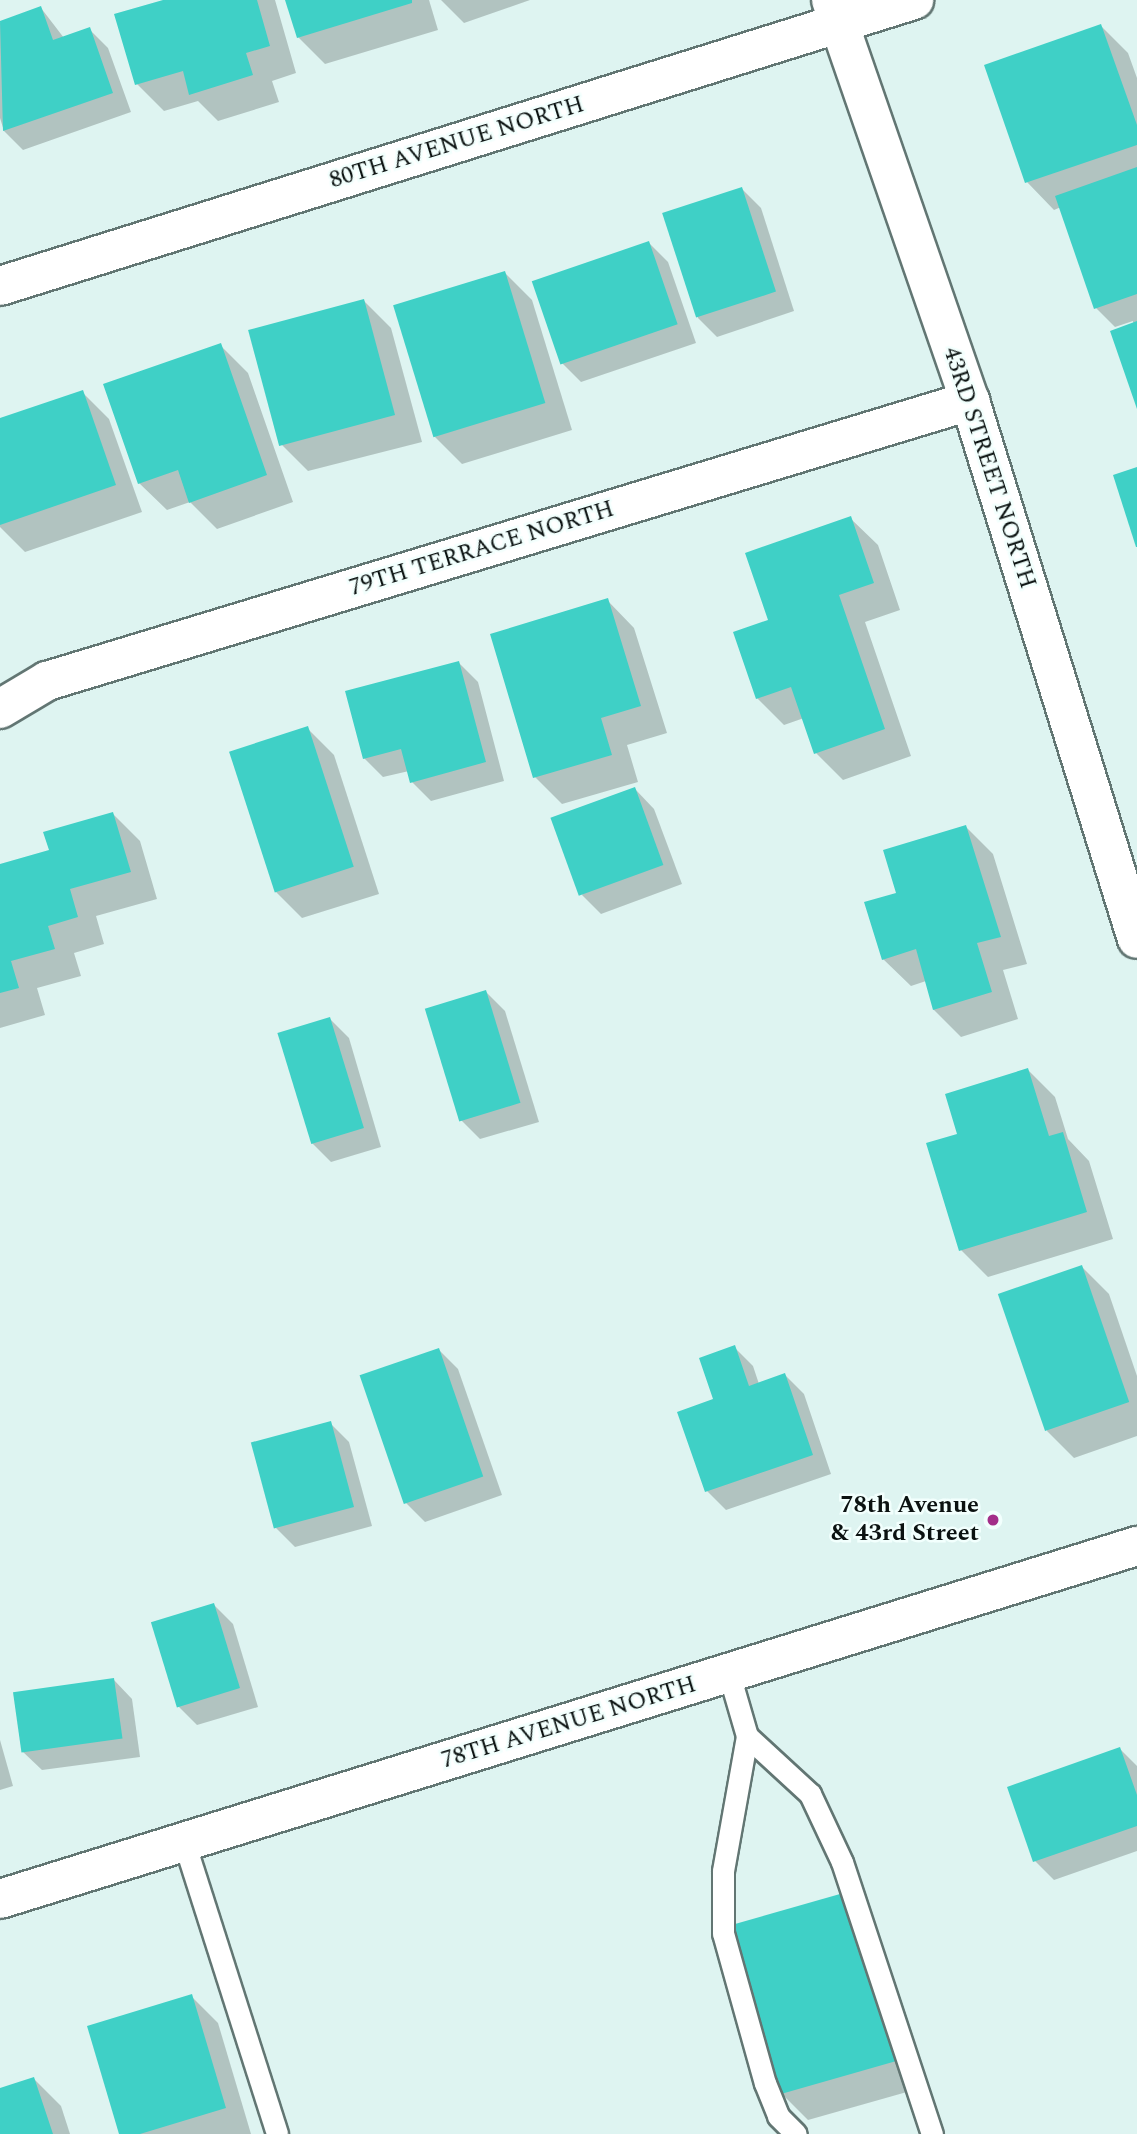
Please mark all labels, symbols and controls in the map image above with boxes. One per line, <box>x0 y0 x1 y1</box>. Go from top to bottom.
street label: 80TH AVENUE NORTH <box>326 91 588 195</box>
street label: 43RD STREET NORTH <box>936 343 1042 593</box>
street label: 79TH TERRACE NORTH <box>346 495 618 603</box>
place label: 78th Avenue & 43rd Street <box>831 1492 979 1548</box>
marker: 78th Avenue & 43rd Street <box>985 1512 1001 1528</box>
street label: 78TH AVENUE NORTH <box>438 1671 700 1775</box>

